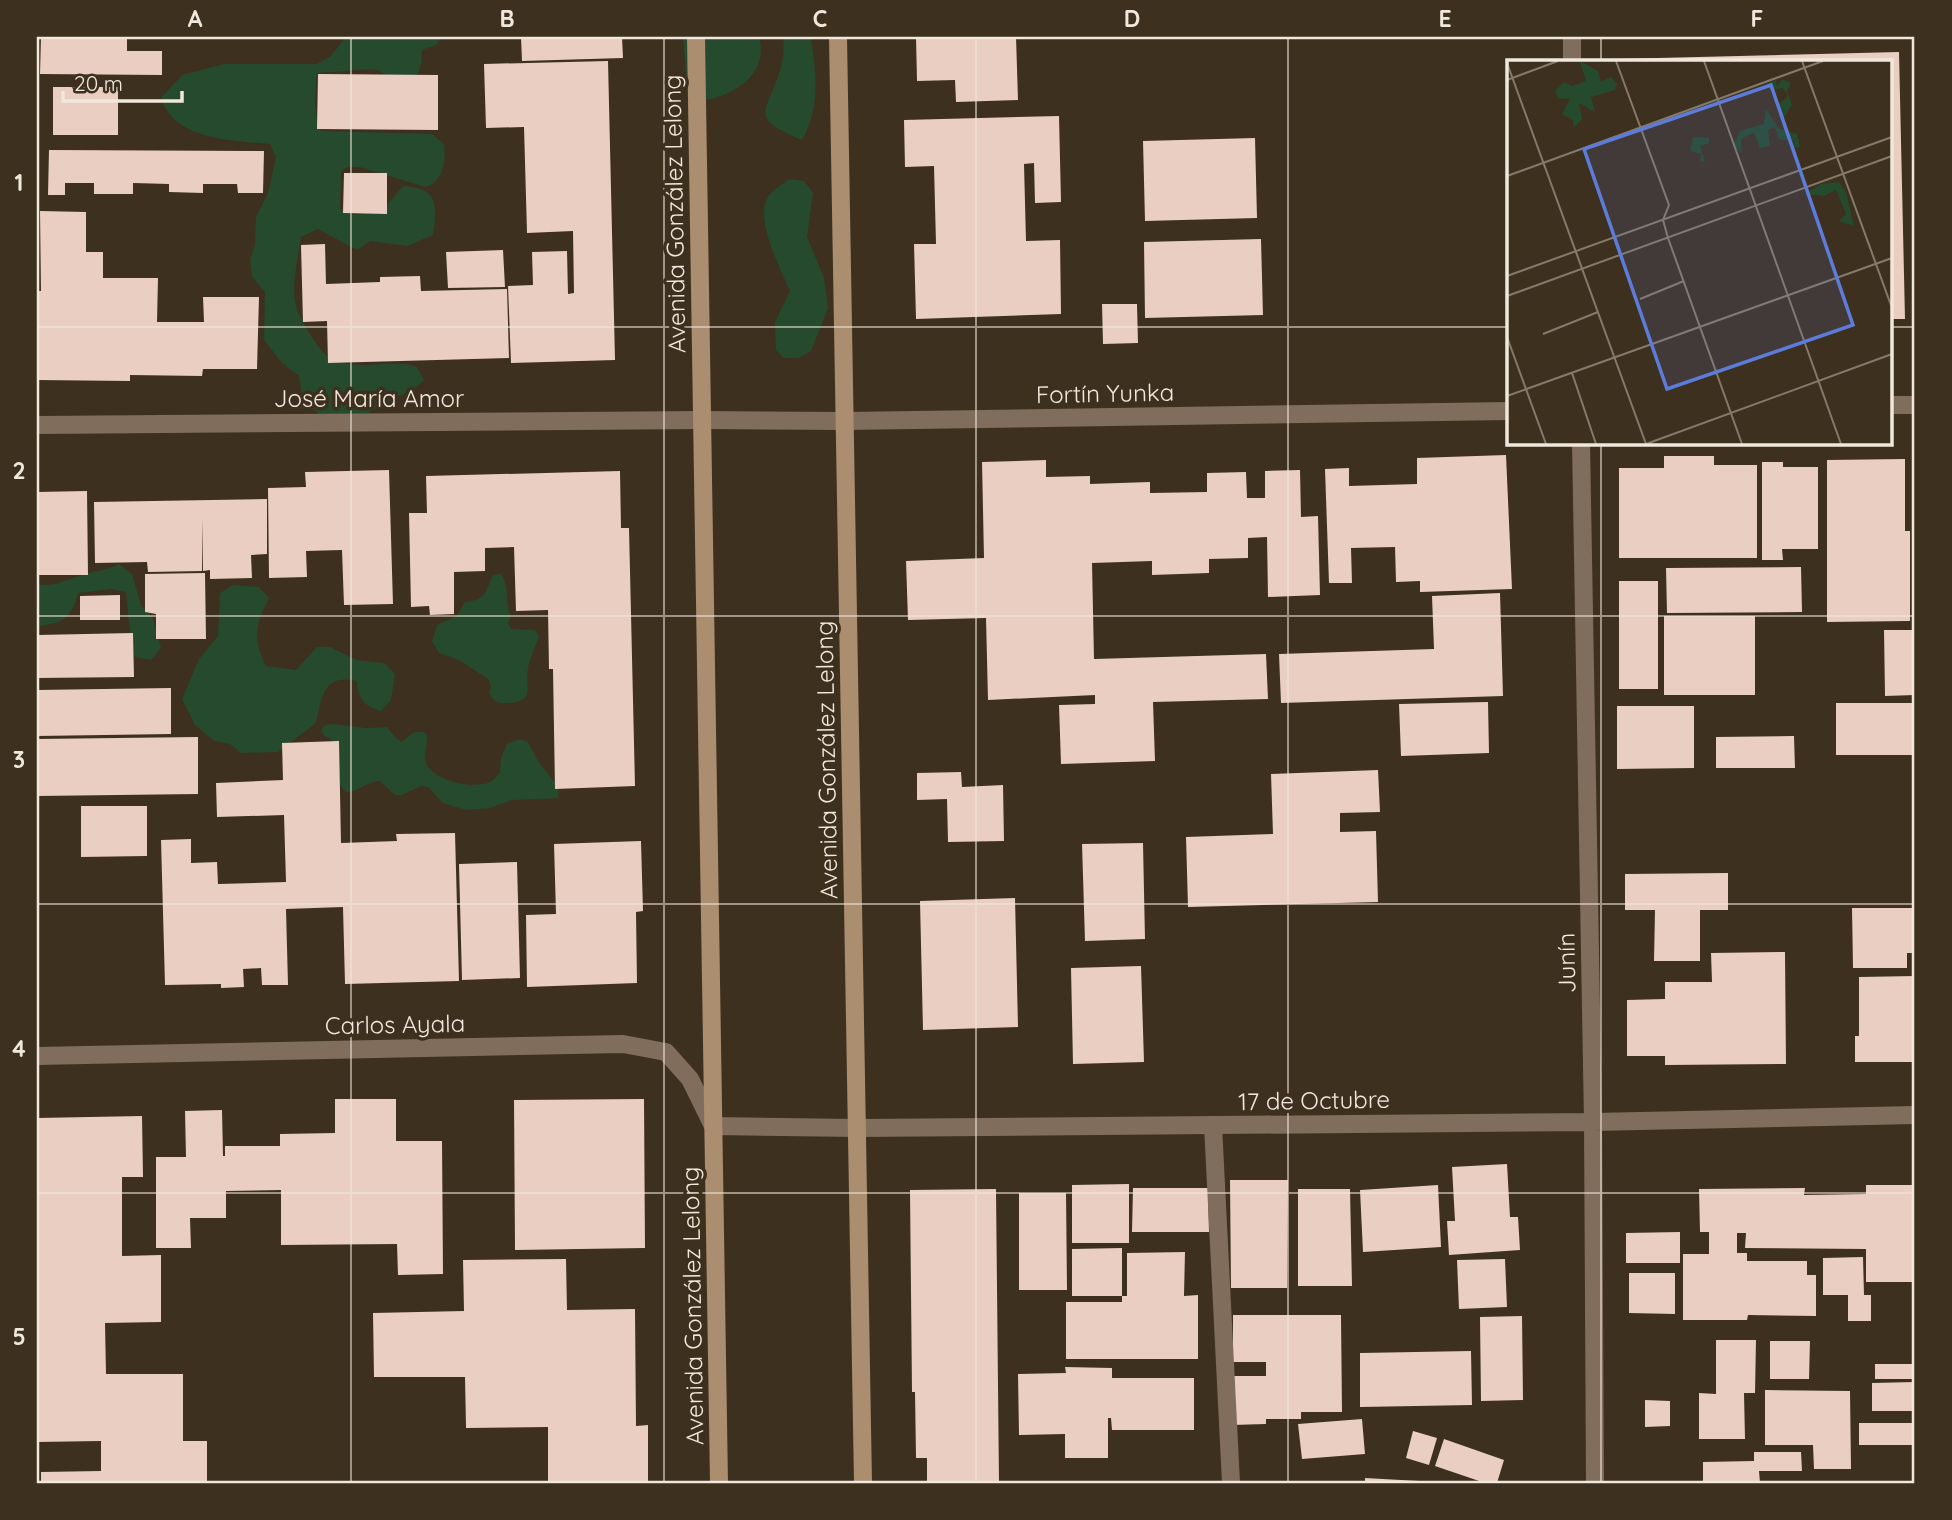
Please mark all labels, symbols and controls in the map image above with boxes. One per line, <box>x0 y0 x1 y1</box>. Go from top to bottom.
text: A <box>188 4 203 33</box>
text: B <box>499 4 515 33</box>
text: C <box>813 4 827 33</box>
text: D <box>1124 4 1140 33</box>
text: E <box>1438 4 1452 33</box>
text: F <box>1751 4 1763 33</box>
scale bar <box>63 60 182 104</box>
inset map <box>1507 60 1892 444</box>
text: 20 m <box>74 70 123 96</box>
street label: Avenida González Lelong <box>657 74 691 354</box>
text: 1 <box>15 168 23 197</box>
street label: Fortín Yunka <box>1036 377 1174 409</box>
street label: José María Amor <box>274 383 464 413</box>
text: 2 <box>12 456 26 485</box>
street label: Avenida González Lelong <box>809 620 843 900</box>
text: 3 <box>13 745 25 774</box>
street label: Junín <box>1550 933 1582 993</box>
street label: Carlos Ayala <box>325 1008 465 1040</box>
text: 4 <box>12 1034 26 1063</box>
street label: 17 de Octubre <box>1238 1084 1390 1116</box>
street label: Avenida González Lelong <box>675 1166 709 1446</box>
text: 5 <box>12 1322 26 1351</box>

